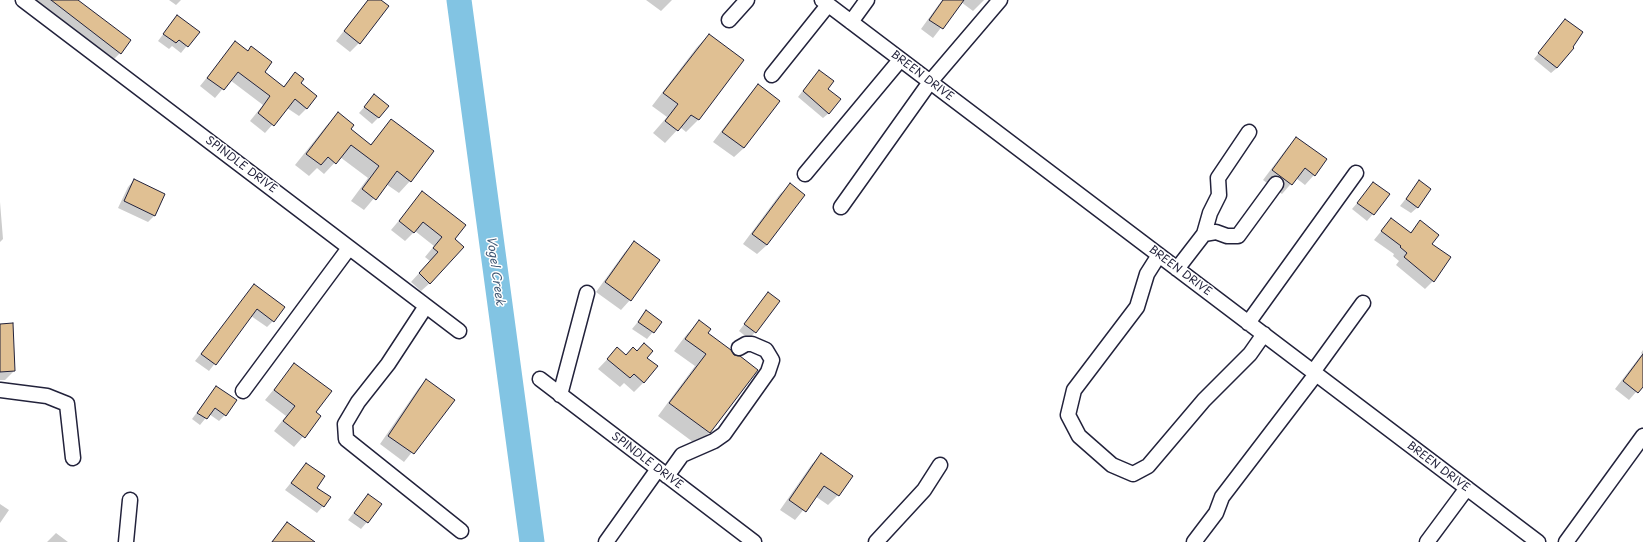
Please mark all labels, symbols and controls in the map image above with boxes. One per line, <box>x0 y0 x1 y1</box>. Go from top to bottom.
street label: BREEN DRIVE <box>888 48 956 104</box>
street label: SPINDLE DRIVE <box>203 134 279 196</box>
water label: Vogel Creek <box>483 236 507 306</box>
street label: BREEN DRIVE <box>1146 243 1214 299</box>
street label: SPINDLE DRIVE <box>609 430 685 492</box>
street label: BREEN DRIVE <box>1404 439 1472 495</box>

